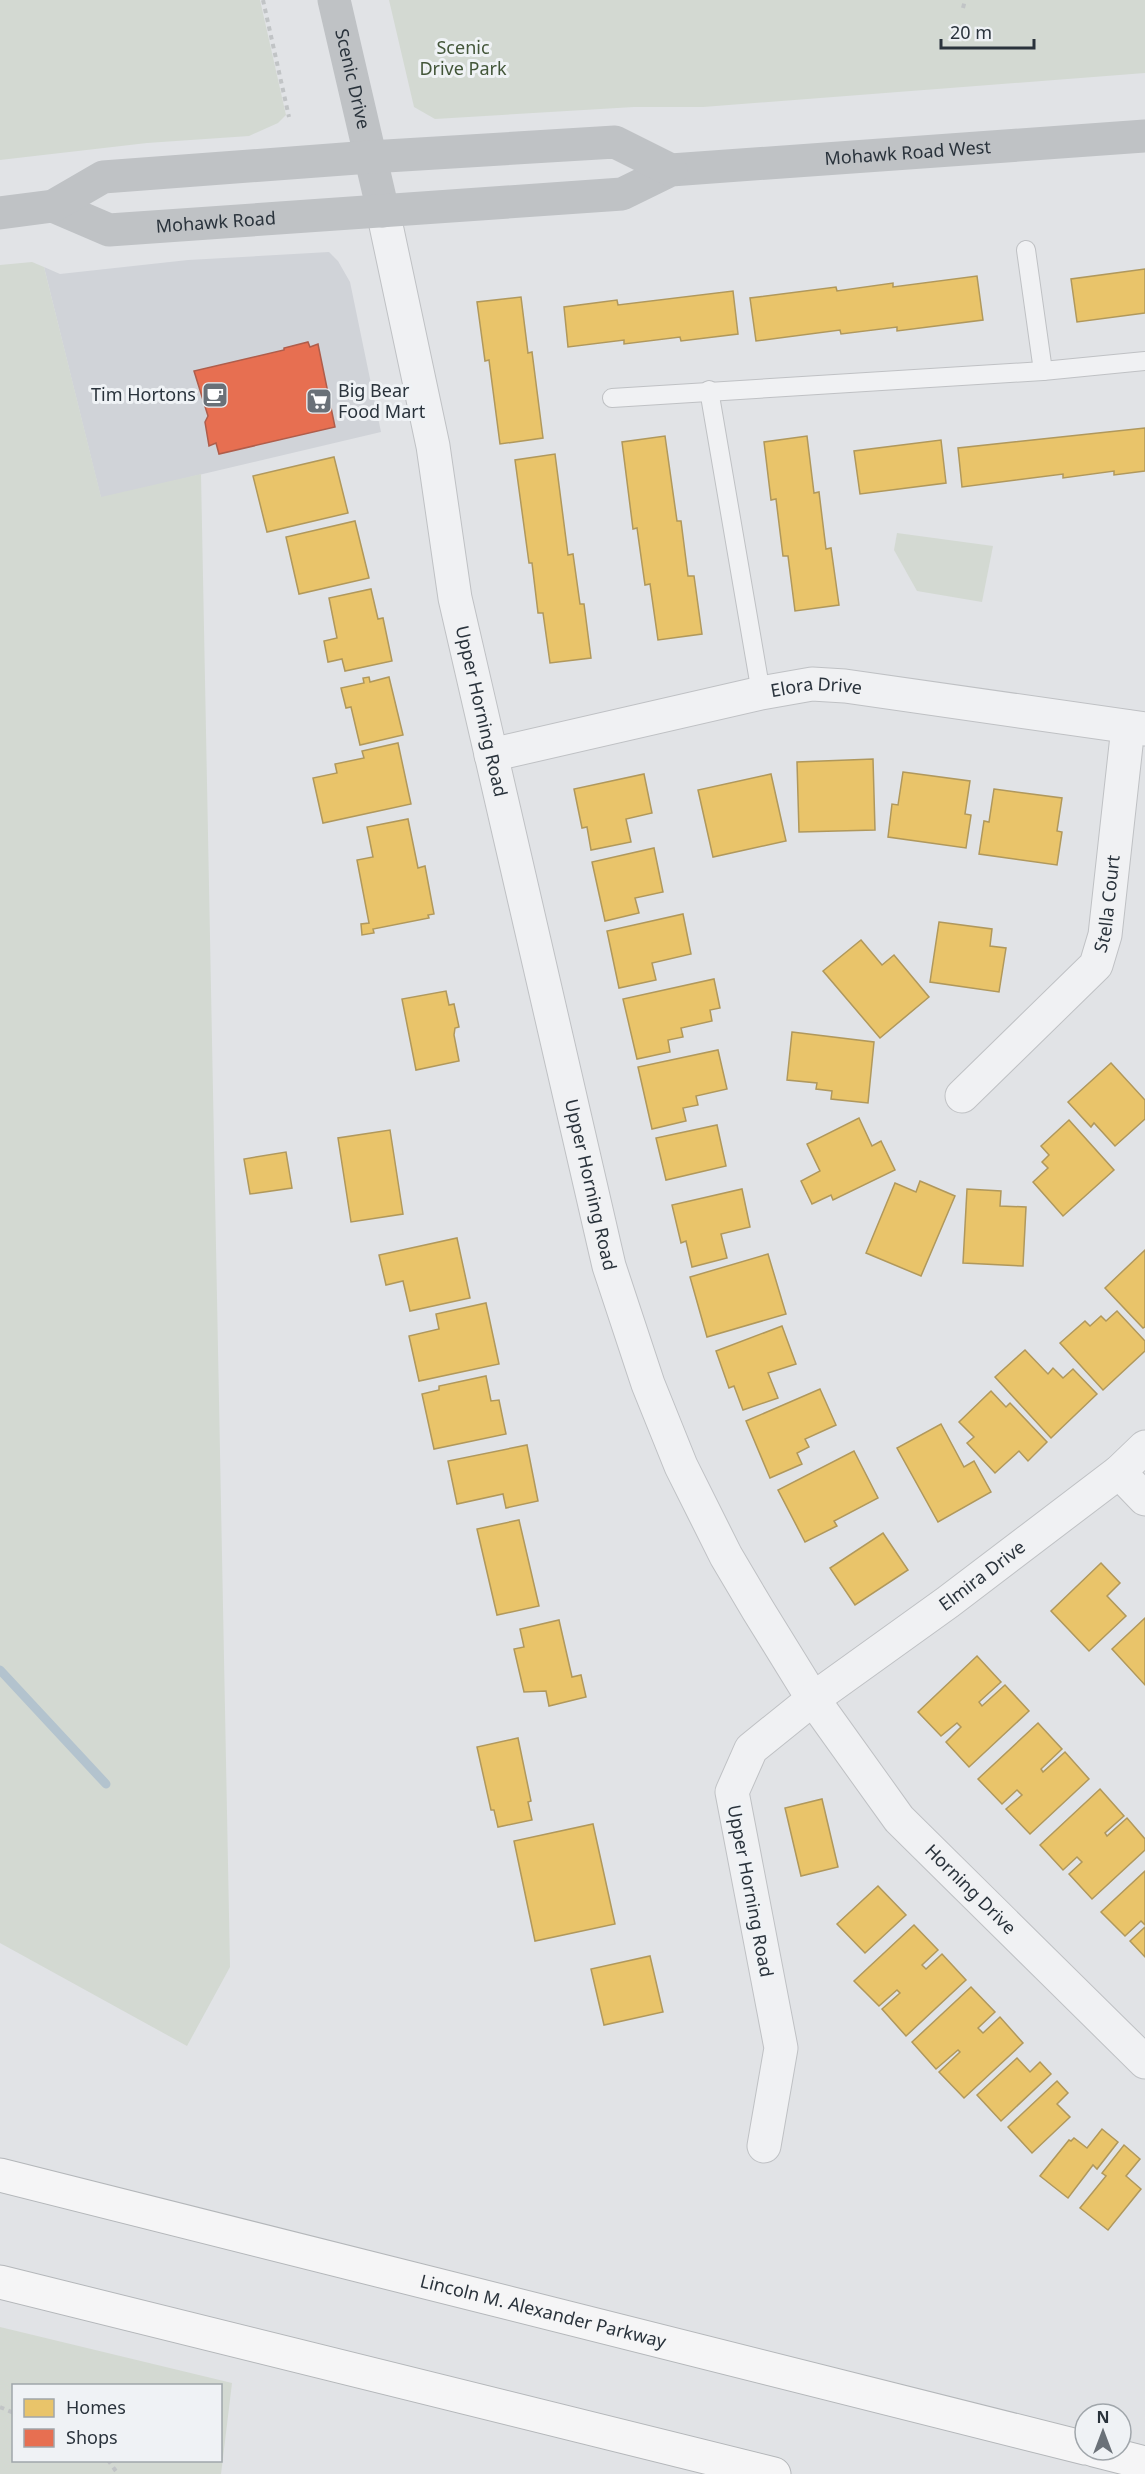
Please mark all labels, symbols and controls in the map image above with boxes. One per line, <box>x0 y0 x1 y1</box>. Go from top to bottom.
scale bar <box>941 12 1034 50</box>
text: 20 m <box>950 20 992 44</box>
street label: Scenic Drive <box>330 26 377 131</box>
park label: Scenic Drive Park <box>419 35 507 80</box>
street label: Mohawk Road West <box>824 134 992 170</box>
street label: Mohawk Road <box>155 205 277 238</box>
place label: Big Bear Food Mart <box>338 378 426 423</box>
cafe icon: Tim Hortons <box>200 380 230 410</box>
place label: Tim Hortons <box>91 382 196 406</box>
supermarket icon: Big Bear Food Mart <box>304 386 334 416</box>
street label: Upper Horning Road <box>451 623 513 799</box>
street label: Elora Drive <box>769 671 864 702</box>
street label: Stella Court <box>1087 853 1125 955</box>
street label: Upper Horning Road <box>560 1096 623 1273</box>
street label: Elmira Drive <box>934 1535 1030 1616</box>
street label: Upper Horning Road <box>722 1803 779 1979</box>
street label: Horning Drive <box>920 1838 1022 1939</box>
street label: Lincoln M. Alexander Parkway <box>418 2268 670 2353</box>
legend <box>12 2384 222 2462</box>
text: Homes <box>66 2395 126 2419</box>
north arrow <box>1073 2402 1133 2462</box>
text: N <box>1096 2406 1110 2428</box>
text: Shops <box>66 2425 118 2449</box>

